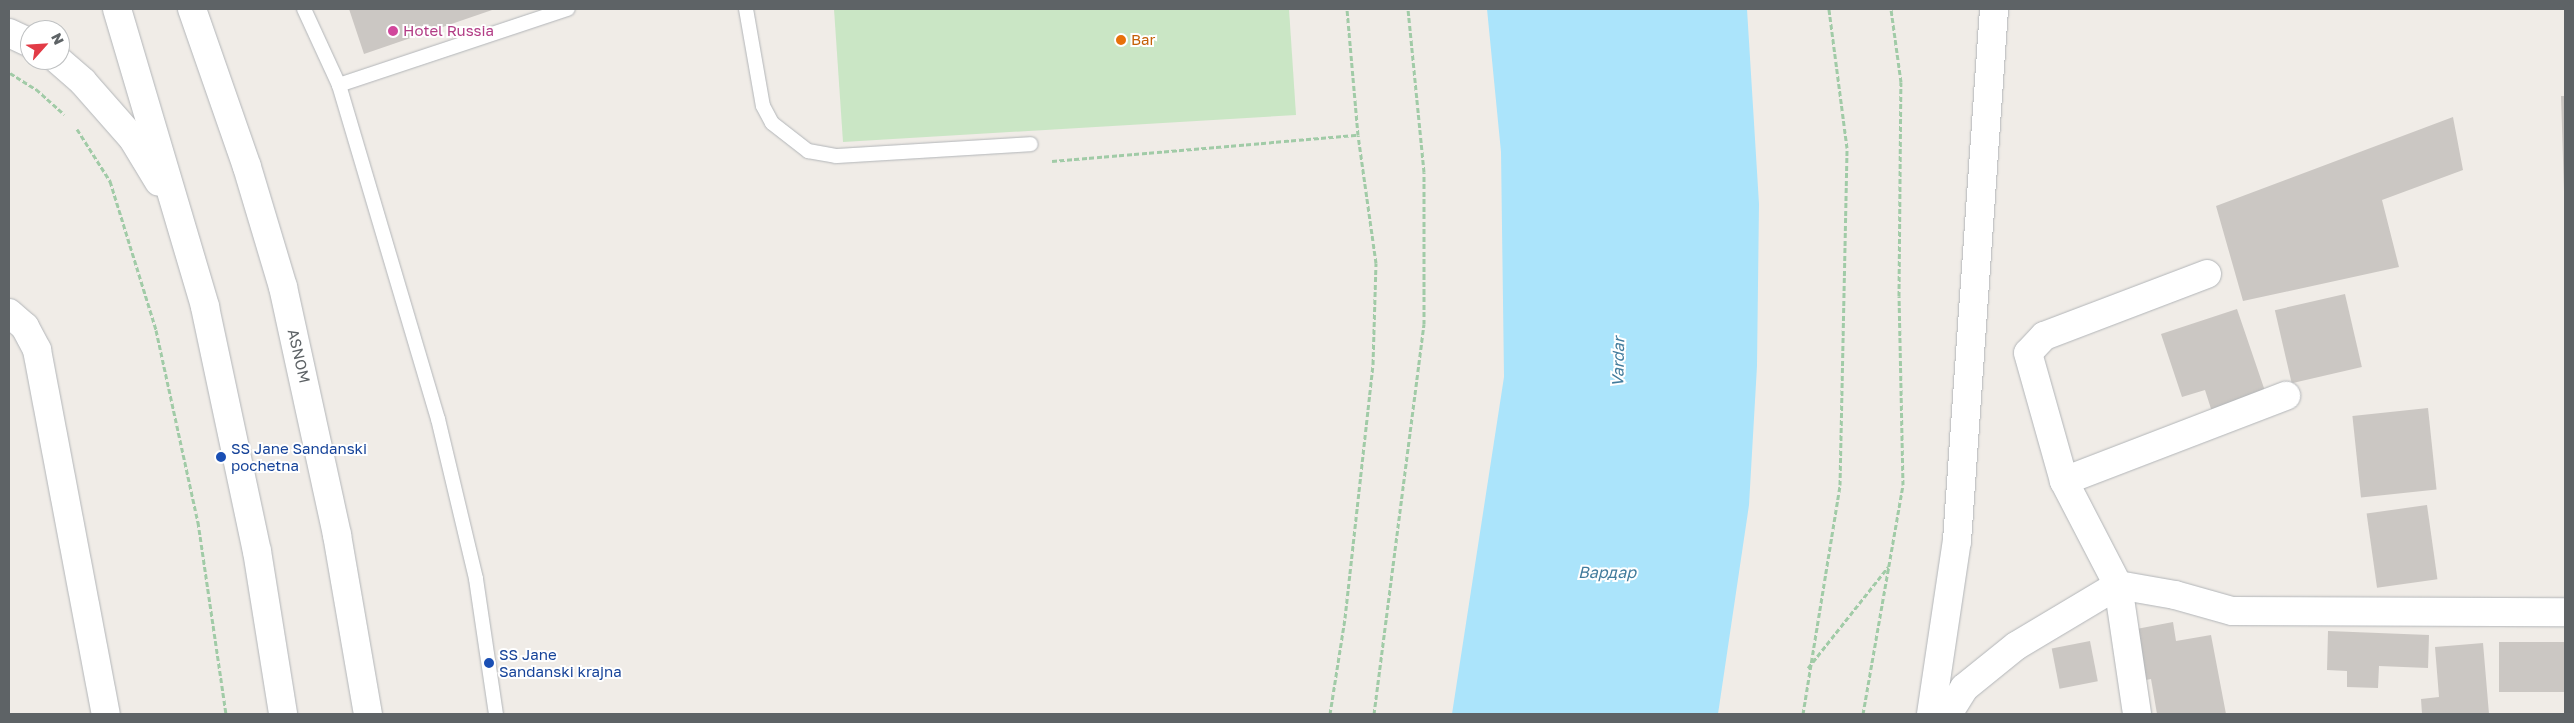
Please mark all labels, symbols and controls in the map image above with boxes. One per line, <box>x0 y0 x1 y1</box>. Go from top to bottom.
north arrow <box>20 20 70 70</box>
place label: Hotel Russia <box>403 22 494 40</box>
marker: Hotel Russia <box>387 25 399 37</box>
text: N <box>48 30 68 47</box>
place label: Bar <box>1131 31 1155 49</box>
marker: Bar <box>1115 34 1127 46</box>
street label: ASNOM <box>284 327 314 385</box>
water label: Vardar <box>1608 337 1628 387</box>
place label: SS Jane Sandanski pochetna <box>231 439 367 474</box>
marker: SS Jane Sandanski pochetna <box>215 451 227 463</box>
water label: Вардар <box>1578 562 1636 582</box>
place label: SS Jane Sandanski krajna <box>499 645 622 680</box>
marker: SS Jane Sandanski krajna <box>483 657 495 669</box>

